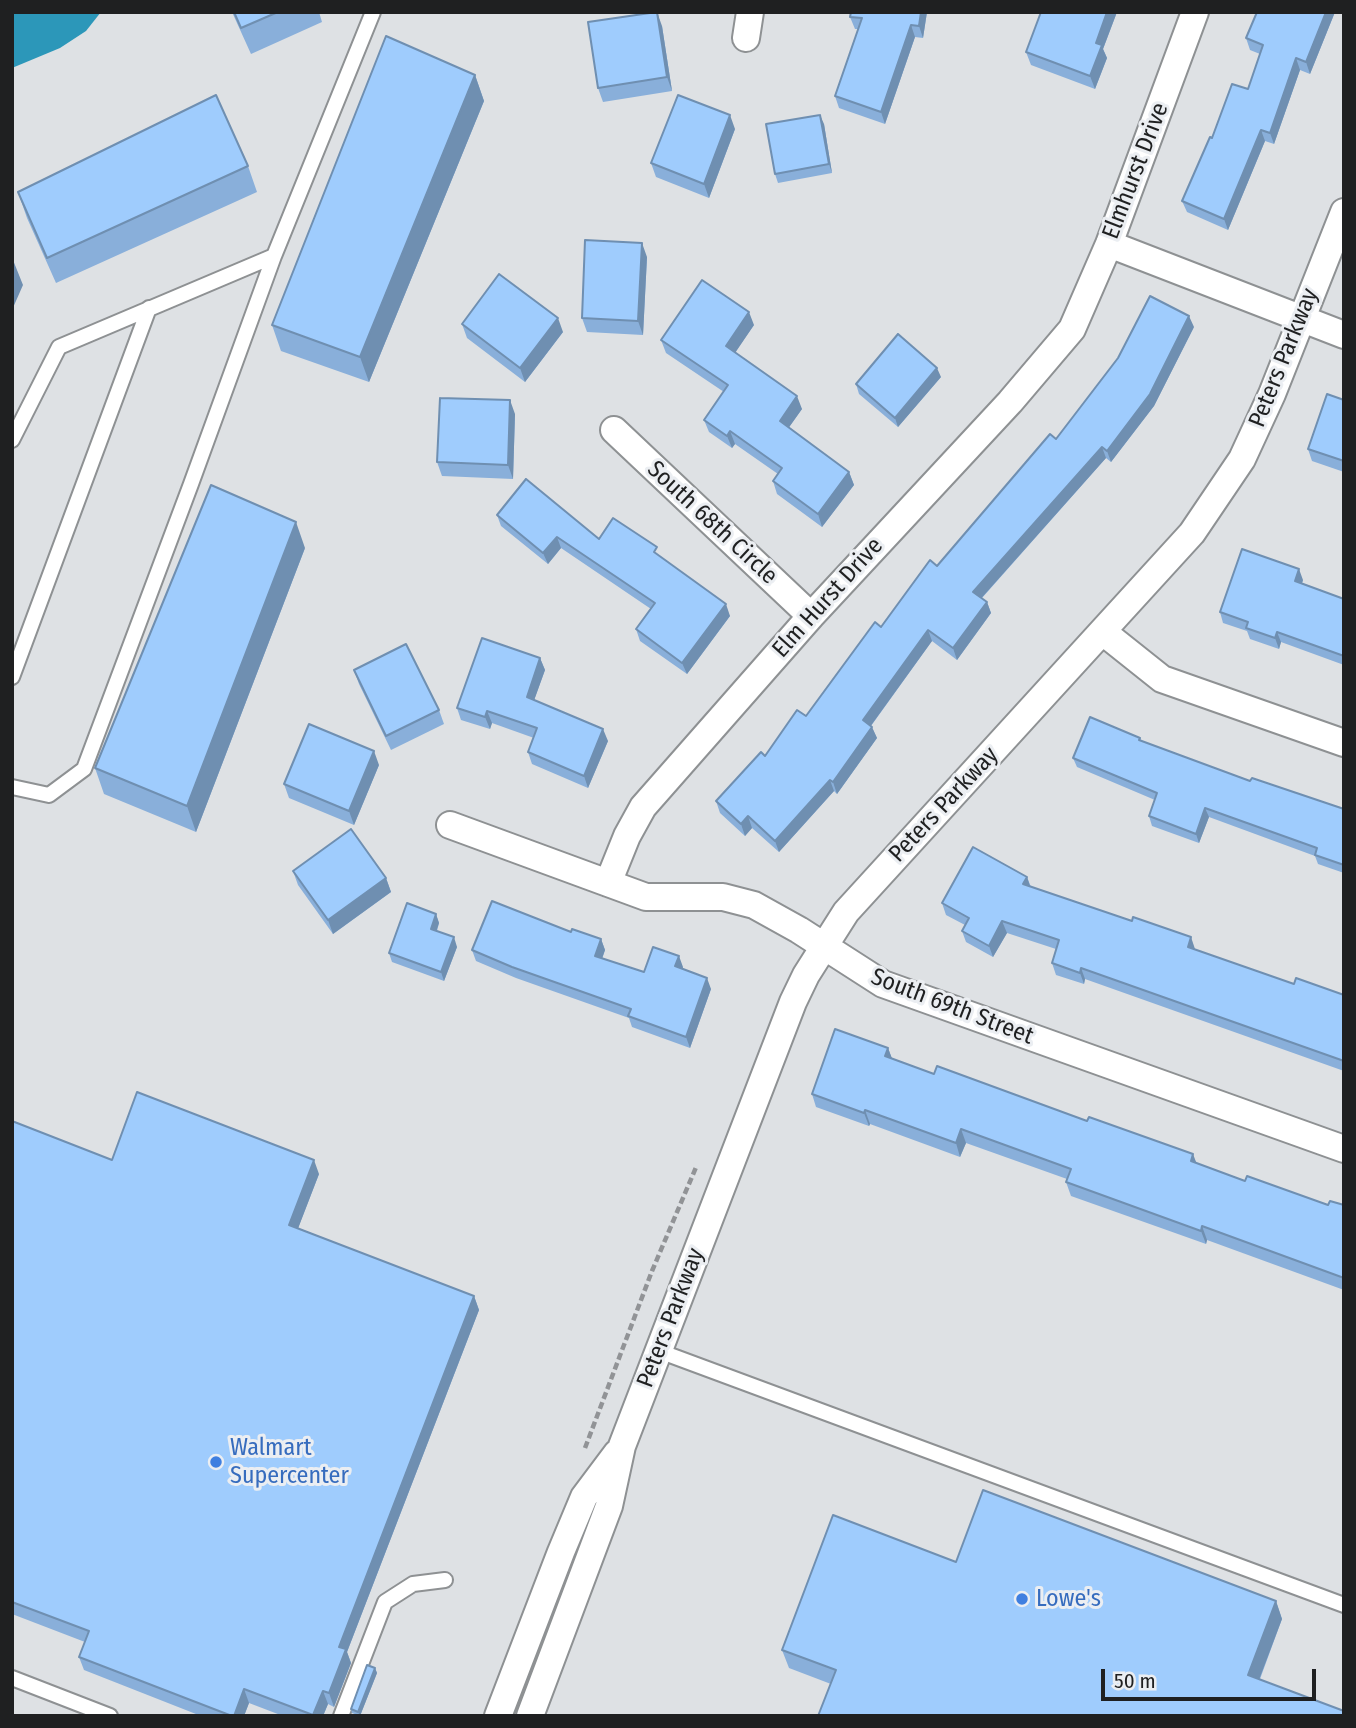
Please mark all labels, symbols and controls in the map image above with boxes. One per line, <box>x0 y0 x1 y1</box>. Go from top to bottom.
street label: Elmhurst Drive <box>1097 99 1175 243</box>
street label: Peters Parkway <box>1243 284 1325 432</box>
street label: South 68th Circle <box>641 455 783 591</box>
street label: Elm Hurst Drive <box>767 532 889 664</box>
street label: Peters Parkway <box>883 741 1005 869</box>
street label: South 69th Street <box>867 963 1037 1051</box>
street label: Peters Parkway <box>631 1244 711 1392</box>
place label: Walmart Supercenter <box>230 1434 349 1490</box>
marker: Walmart Supercenter <box>208 1454 224 1470</box>
place label: Lowe's <box>1036 1585 1101 1613</box>
marker: Lowe's <box>1014 1591 1030 1607</box>
scale bar <box>1104 1654 1319 1698</box>
text: 50 m <box>1114 1668 1156 1694</box>

